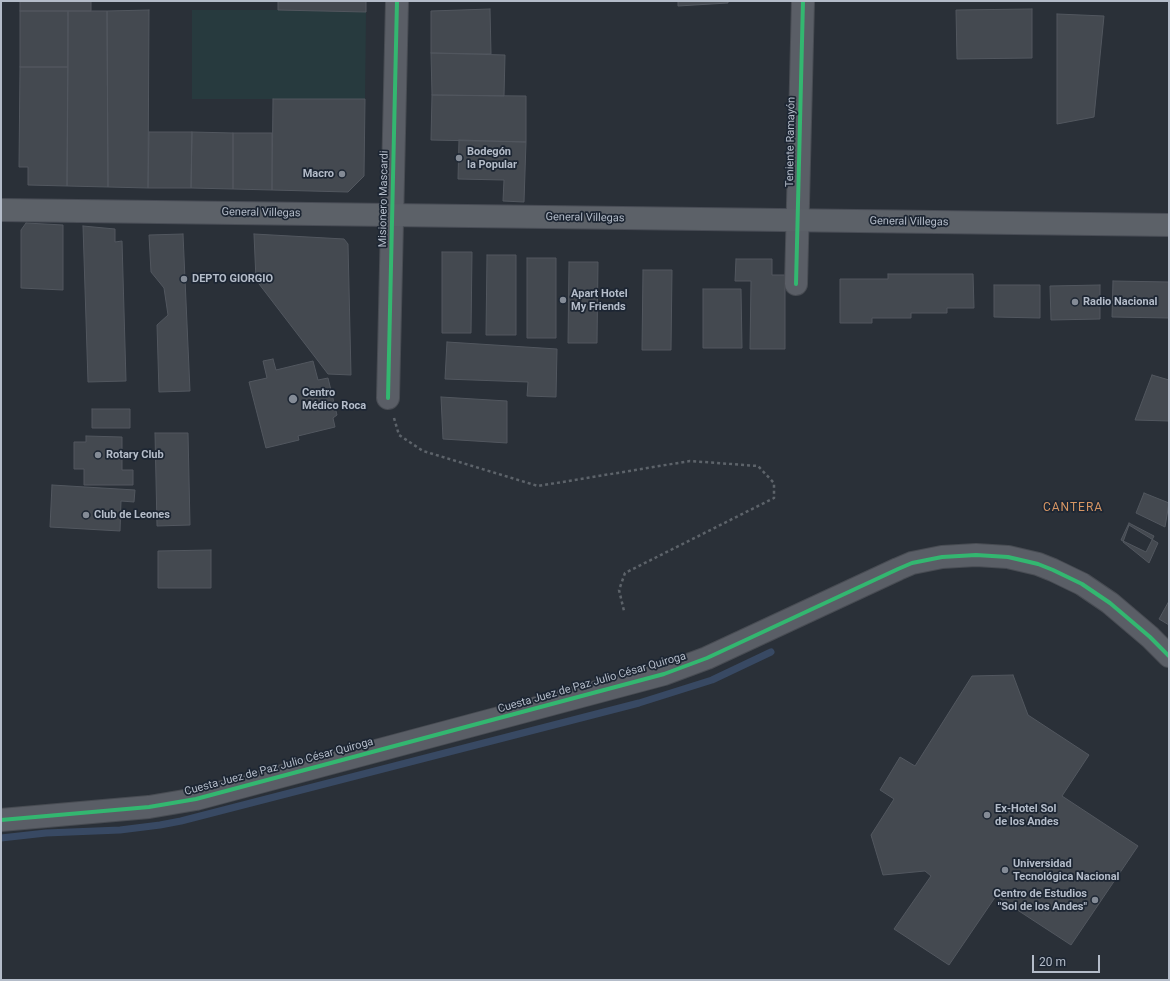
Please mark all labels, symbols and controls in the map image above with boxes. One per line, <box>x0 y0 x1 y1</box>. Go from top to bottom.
street label: Teniente Ramayón <box>784 97 798 187</box>
place label: Bodegón la Popular <box>467 145 517 171</box>
street label: Misionero Mascardi <box>377 150 391 248</box>
marker: Bodegón la Popular <box>454 153 464 163</box>
place label: Macro <box>303 167 334 181</box>
marker: Macro <box>337 169 347 179</box>
street label: General Villegas <box>221 206 301 220</box>
street label: General Villegas <box>545 211 625 225</box>
street label: General Villegas <box>869 215 949 229</box>
place label: DEPTO GIORGIO <box>192 272 273 286</box>
marker: DEPTO GIORGIO <box>179 274 189 284</box>
place label: Apart Hotel My Friends <box>571 287 628 313</box>
marker: Apart Hotel My Friends <box>558 295 568 305</box>
place label: Radio Nacional <box>1083 295 1157 309</box>
marker: Radio Nacional <box>1070 297 1080 307</box>
place label: Centro Médico Roca <box>302 386 366 412</box>
marker: Centro Médico Roca <box>287 393 299 405</box>
place label: Rotary Club <box>106 448 164 462</box>
marker: Rotary Club <box>93 450 103 460</box>
district label: CANTERA <box>1043 501 1103 515</box>
place label: Club de Leones <box>94 508 170 522</box>
marker: Club de Leones <box>81 510 91 520</box>
street label: Cuesta Juez de Paz Julio César Quiroga <box>496 650 688 716</box>
street label: Cuesta Juez de Paz Julio César Quiroga <box>183 735 375 799</box>
place label: Ex-Hotel Sol de los Andes <box>995 802 1059 828</box>
marker: Ex-Hotel Sol de los Andes <box>982 810 992 820</box>
place label: Universidad Tecnológica Nacional <box>1013 857 1119 883</box>
marker: Universidad Tecnológica Nacional <box>1000 865 1010 875</box>
place label: Centro de Estudios "Sol de los Andes" <box>994 887 1087 913</box>
marker: Centro de Estudios "Sol de los Andes" <box>1090 895 1100 905</box>
scale bar <box>1034 947 1102 973</box>
text: 20 m <box>1039 955 1066 969</box>

